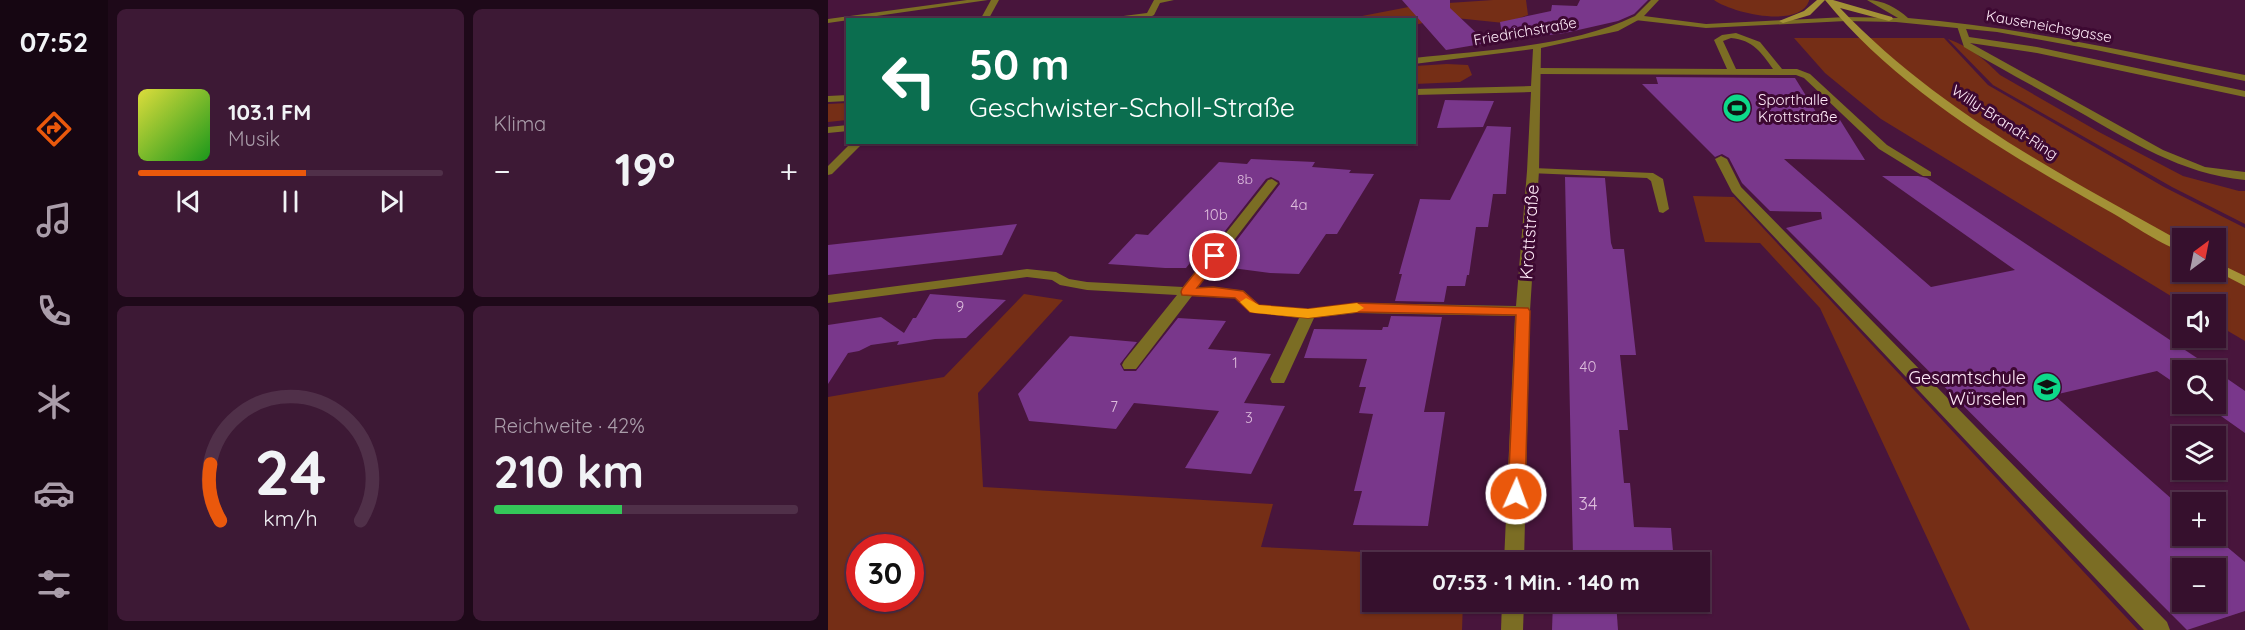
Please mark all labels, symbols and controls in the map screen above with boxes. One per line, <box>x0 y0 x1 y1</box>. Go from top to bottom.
street label: Kauseneichsgasse <box>1984 6 2114 46</box>
street label: Friedrichstraße <box>1472 13 1578 49</box>
text: 07:52 <box>20 25 88 59</box>
text: 50 m <box>969 38 1069 91</box>
icon: left <box>870 42 948 120</box>
street label: Willy-Brandt-Ring <box>1948 80 2062 164</box>
text: Geschwister-Scholl-Straße <box>969 90 1295 124</box>
place label: Sporthalle Krottstraße <box>1758 90 1837 126</box>
sports icon: Sporthalle Krottstraße <box>1721 92 1753 124</box>
text: 103.1 FM <box>228 98 311 126</box>
icon: directions <box>33 108 75 150</box>
text: Klima <box>494 111 546 136</box>
text: Musik <box>228 126 280 151</box>
text: 19° <box>615 141 675 197</box>
text: − <box>494 150 511 191</box>
text: + <box>779 150 798 191</box>
house number: 8b <box>1237 170 1253 188</box>
street label: Krottstraße <box>1514 184 1544 280</box>
icon: previous <box>172 185 205 218</box>
icon: pause <box>274 185 307 218</box>
icon: next <box>375 185 408 218</box>
house number: 4a <box>1291 195 1308 214</box>
icon: music <box>33 199 75 241</box>
house number: 10b <box>1204 205 1228 224</box>
north arrow <box>2172 228 2226 282</box>
map controls <box>2172 228 2226 612</box>
pin <box>1189 230 1240 281</box>
icon: arrive <box>1198 239 1231 272</box>
icon: phone <box>33 290 75 332</box>
button: sound <box>2172 294 2226 348</box>
house number: 9 <box>956 297 964 316</box>
house number: 1 <box>1232 353 1238 372</box>
house number: 40 <box>1580 357 1596 376</box>
button: search <box>2172 360 2226 414</box>
place label: Gesamtschule Würselen <box>1909 366 2026 410</box>
school or university icon: Gesamtschule Würselen <box>2031 371 2063 403</box>
icon: climate <box>33 381 75 423</box>
house number: 7 <box>1110 397 1118 416</box>
house number: 3 <box>1245 408 1253 427</box>
text: Reichweite · 42% <box>494 413 645 438</box>
button: layers <box>2172 426 2226 480</box>
text: 24 <box>254 433 326 511</box>
text: 210 km <box>494 443 644 499</box>
position arrow <box>1484 462 1548 526</box>
icon: car <box>33 472 75 514</box>
house number: 34 <box>1579 492 1597 515</box>
button: + <box>2172 492 2226 546</box>
text: km/h <box>263 505 317 531</box>
speed limit sign: 30 <box>846 534 924 612</box>
button: − <box>2172 558 2226 612</box>
icon: filters <box>33 563 75 605</box>
text: 07:53 · 1 Min. · 140 m <box>1432 568 1640 596</box>

